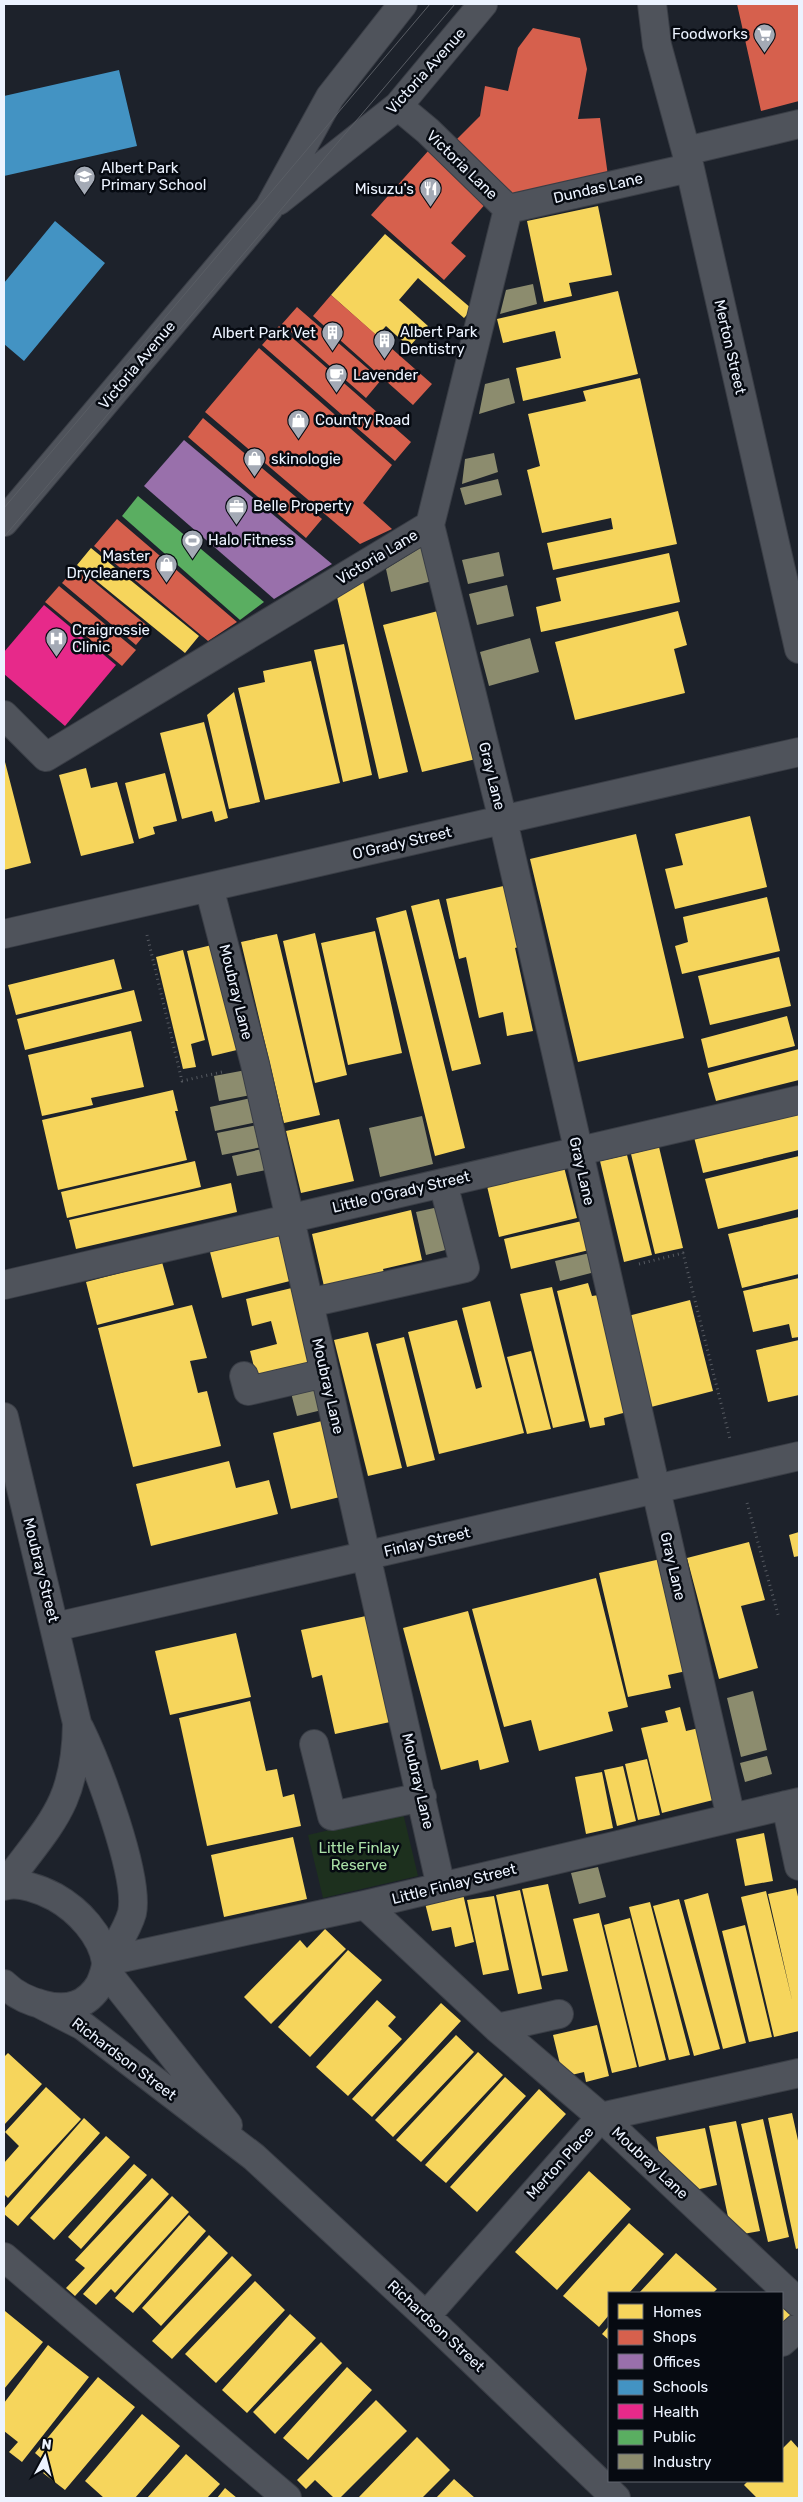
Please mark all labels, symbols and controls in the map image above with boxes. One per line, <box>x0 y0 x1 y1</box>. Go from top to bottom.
supermarket icon: Foodworks <box>752 22 776 53</box>
street label: Victoria Avenue <box>383 24 469 118</box>
place label: Foodworks <box>672 25 748 43</box>
street label: Victoria Lane <box>423 127 501 203</box>
place label: Albert Park Primary School <box>101 159 206 194</box>
school or university icon: Albert Park Primary School <box>73 165 97 196</box>
street label: Dundas Lane <box>552 169 644 207</box>
restaurant icon: Misuzu's <box>418 177 442 208</box>
place label: Misuzu's <box>355 180 414 198</box>
street label: Merton Street <box>710 298 750 396</box>
street label: Victoria Avenue <box>95 317 179 413</box>
building icon: Albert Park Vet <box>320 321 344 352</box>
place label: Albert Park Dentistry <box>400 323 478 358</box>
place label: Albert Park Vet <box>212 324 316 342</box>
building icon: Albert Park Dentistry <box>372 329 396 360</box>
cafe icon: Lavender <box>325 363 349 394</box>
place label: Lavender <box>353 366 418 384</box>
shop icon: Country Road <box>287 408 311 439</box>
place label: Country Road <box>315 411 410 429</box>
shop icon: skinologie <box>243 447 267 478</box>
place label: skinologie <box>271 450 341 468</box>
office icon: Belle Property <box>225 494 249 525</box>
place label: Belle Property <box>253 497 352 515</box>
street label: Victoria Lane <box>333 526 421 588</box>
sports icon: Halo Fitness <box>180 528 204 559</box>
place label: Halo Fitness <box>208 531 294 549</box>
place label: Master Drycleaners <box>67 547 150 582</box>
shop icon: Master Drycleaners <box>154 553 178 584</box>
place label: Craigrossie Clinic <box>72 621 150 656</box>
hospital icon: Craigrossie Clinic <box>44 627 68 658</box>
street label: Gray Lane <box>475 740 509 812</box>
street label: O'Grady Street <box>351 823 454 863</box>
street label: Moubray Lane <box>215 942 257 1042</box>
street label: Gray Lane <box>565 1135 599 1207</box>
street label: Little O'Grady Street <box>330 1167 472 1217</box>
street label: Moubray Lane <box>308 1336 348 1436</box>
street label: Moubray Street <box>19 1516 63 1624</box>
street label: Finlay Street <box>382 1523 472 1561</box>
street label: Gray Lane <box>656 1530 690 1602</box>
street label: Moubray Lane <box>398 1731 438 1831</box>
park label: Little Finlay Reserve <box>318 1839 400 1874</box>
street label: Little Finlay Street <box>390 1860 518 1908</box>
street label: Richardson Street <box>68 2014 180 2104</box>
street label: Merton Place <box>523 2123 597 2203</box>
street label: Moubray Lane <box>608 2123 692 2203</box>
street label: Richardson Street <box>384 2276 488 2376</box>
legend <box>608 2292 783 2482</box>
text: Homes <box>653 2303 702 2321</box>
text: Shops <box>653 2328 697 2346</box>
text: Offices <box>653 2353 701 2371</box>
text: Schools <box>653 2378 709 2396</box>
text: Health <box>653 2403 699 2421</box>
text: Public <box>653 2428 696 2446</box>
north arrow <box>20 2432 70 2482</box>
text: N <box>40 2436 53 2454</box>
text: Industry <box>653 2453 712 2471</box>

